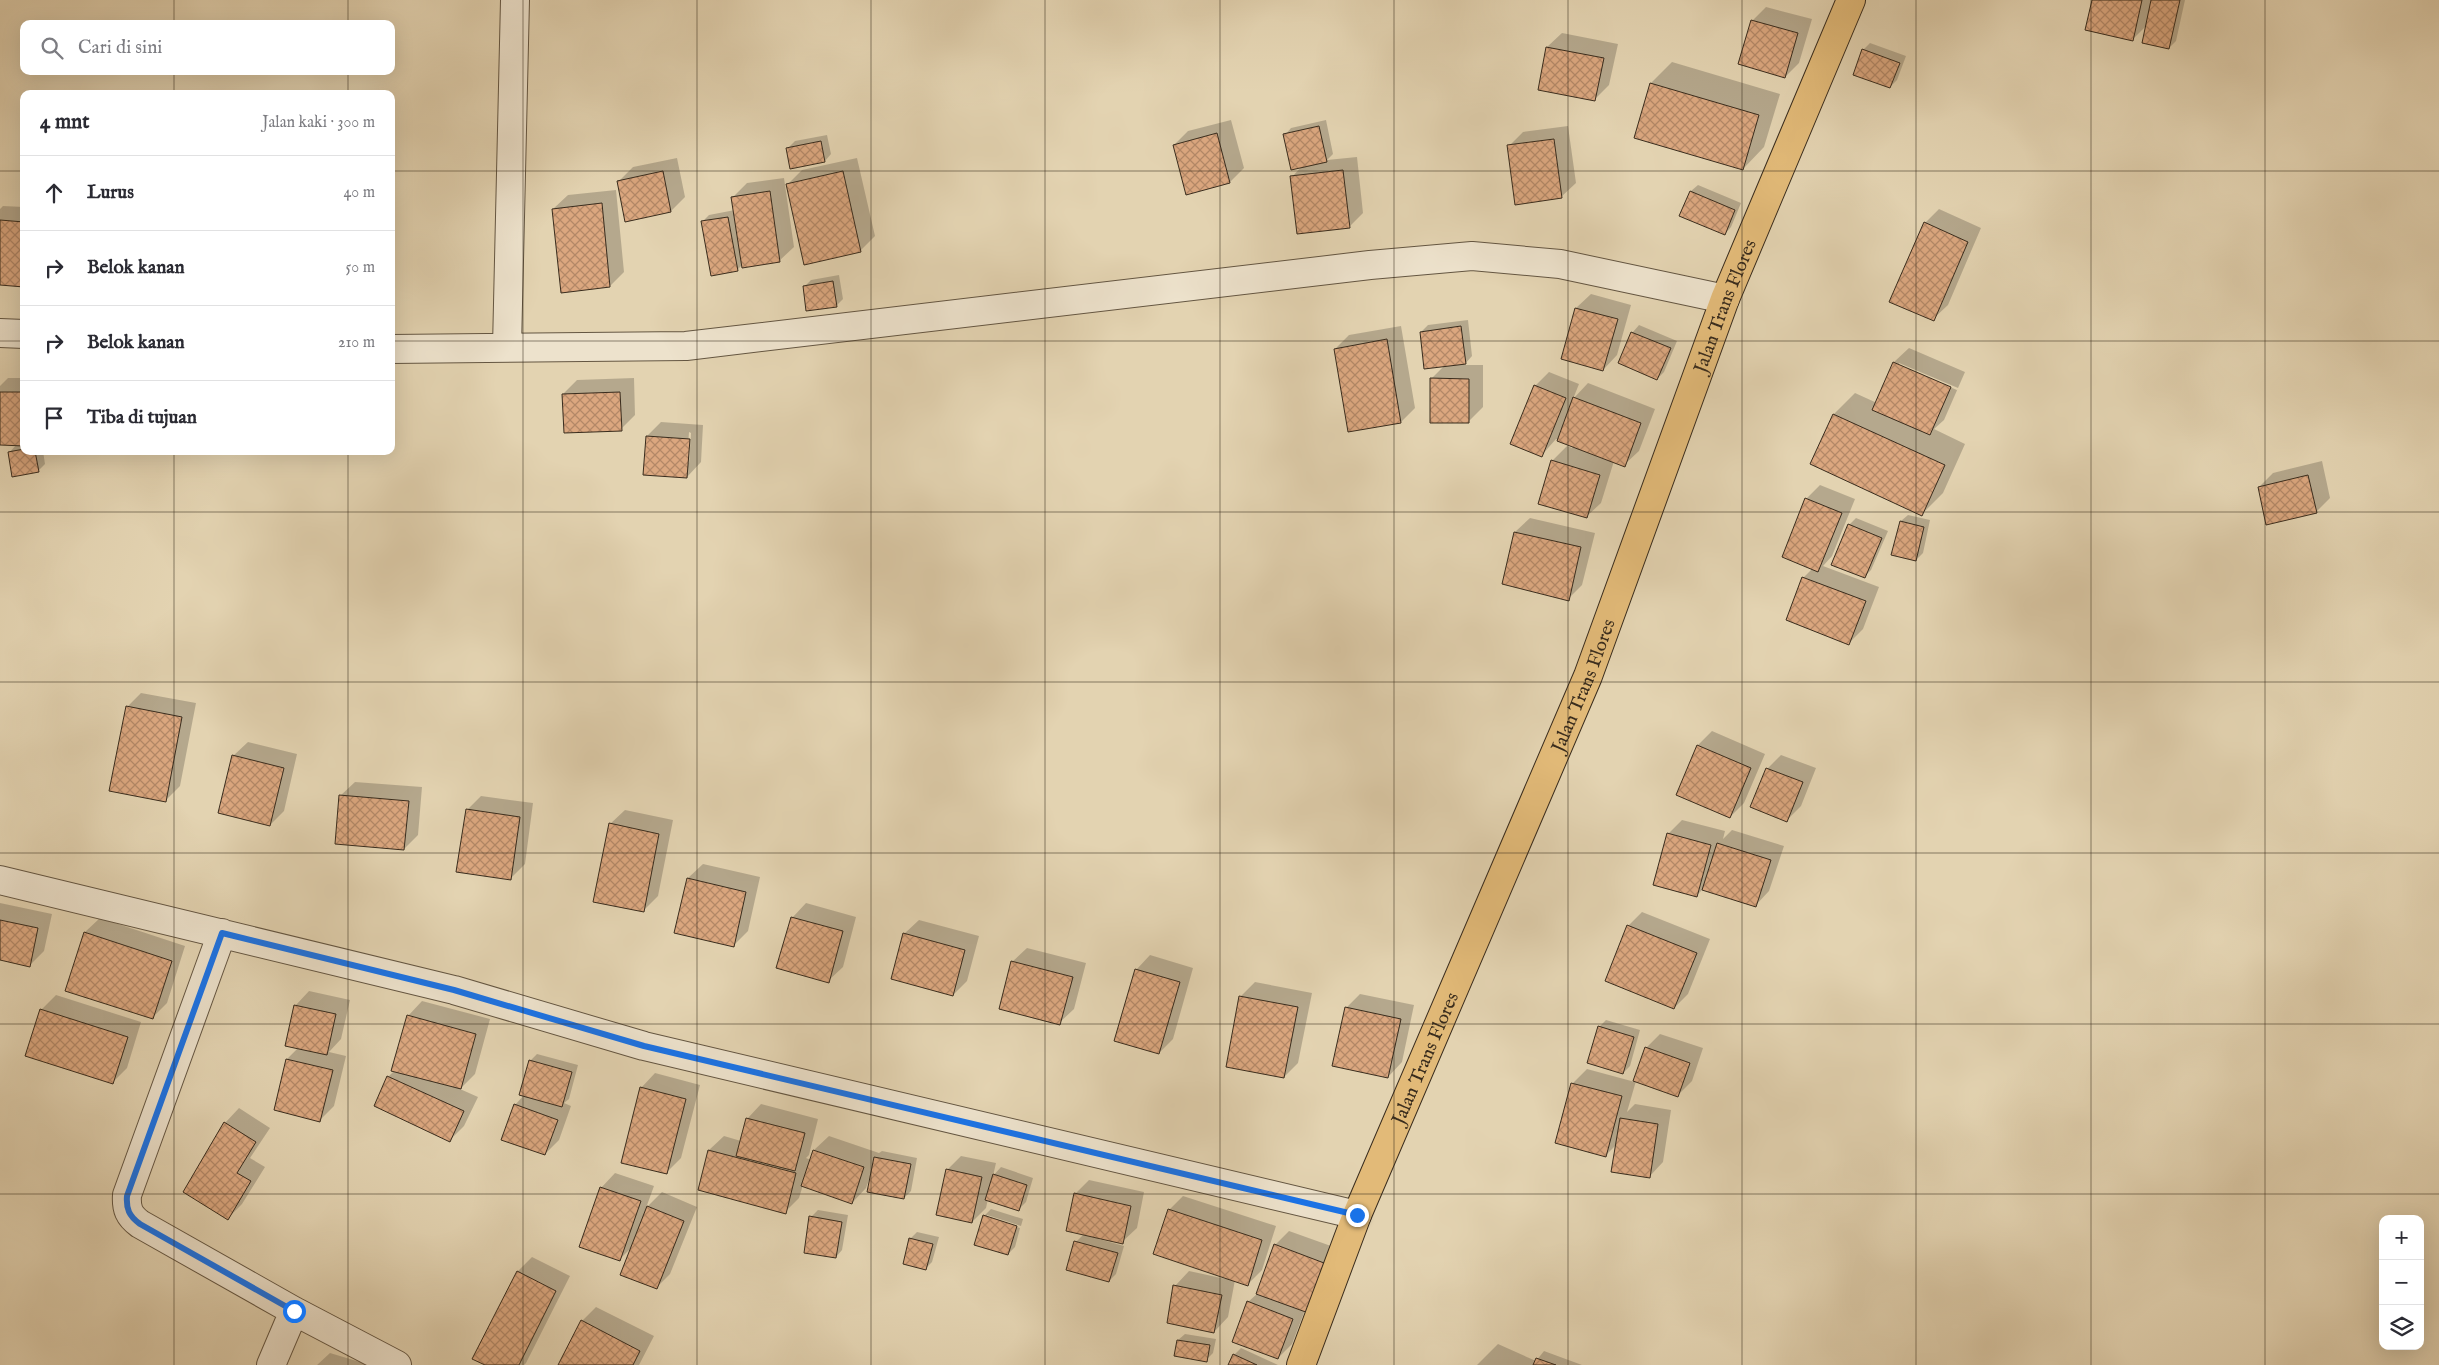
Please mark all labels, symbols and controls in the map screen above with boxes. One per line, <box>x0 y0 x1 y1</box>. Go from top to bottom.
search box <box>20 20 395 75</box>
icon: search <box>38 34 66 62</box>
text: Cari di sini <box>78 36 162 60</box>
text: 4 mnt <box>40 109 89 136</box>
text: Jalan kaki · 300 m <box>262 113 375 133</box>
icon: ahead <box>40 179 68 207</box>
text: Lurus <box>87 181 134 205</box>
text: 40 m <box>343 183 375 203</box>
street label: Jalan Trans Flores <box>1688 236 1763 378</box>
icon: right <box>40 254 68 282</box>
text: Belok kanan <box>87 256 185 280</box>
text: 50 m <box>346 258 375 278</box>
icon: right <box>40 329 68 357</box>
text: Belok kanan <box>87 331 185 355</box>
text: 210 m <box>338 333 375 353</box>
icon: arrive <box>40 404 68 432</box>
text: Tiba di tujuan <box>87 406 197 430</box>
street label: Jalan Trans Flores <box>1546 616 1622 758</box>
street label: Jalan Trans Flores <box>1386 989 1465 1130</box>
route end <box>1346 1204 1369 1227</box>
map controls <box>2379 1215 2424 1350</box>
button: + <box>2379 1215 2424 1260</box>
button: − <box>2379 1260 2424 1305</box>
route start <box>283 1300 306 1323</box>
button: layers <box>2379 1305 2424 1350</box>

